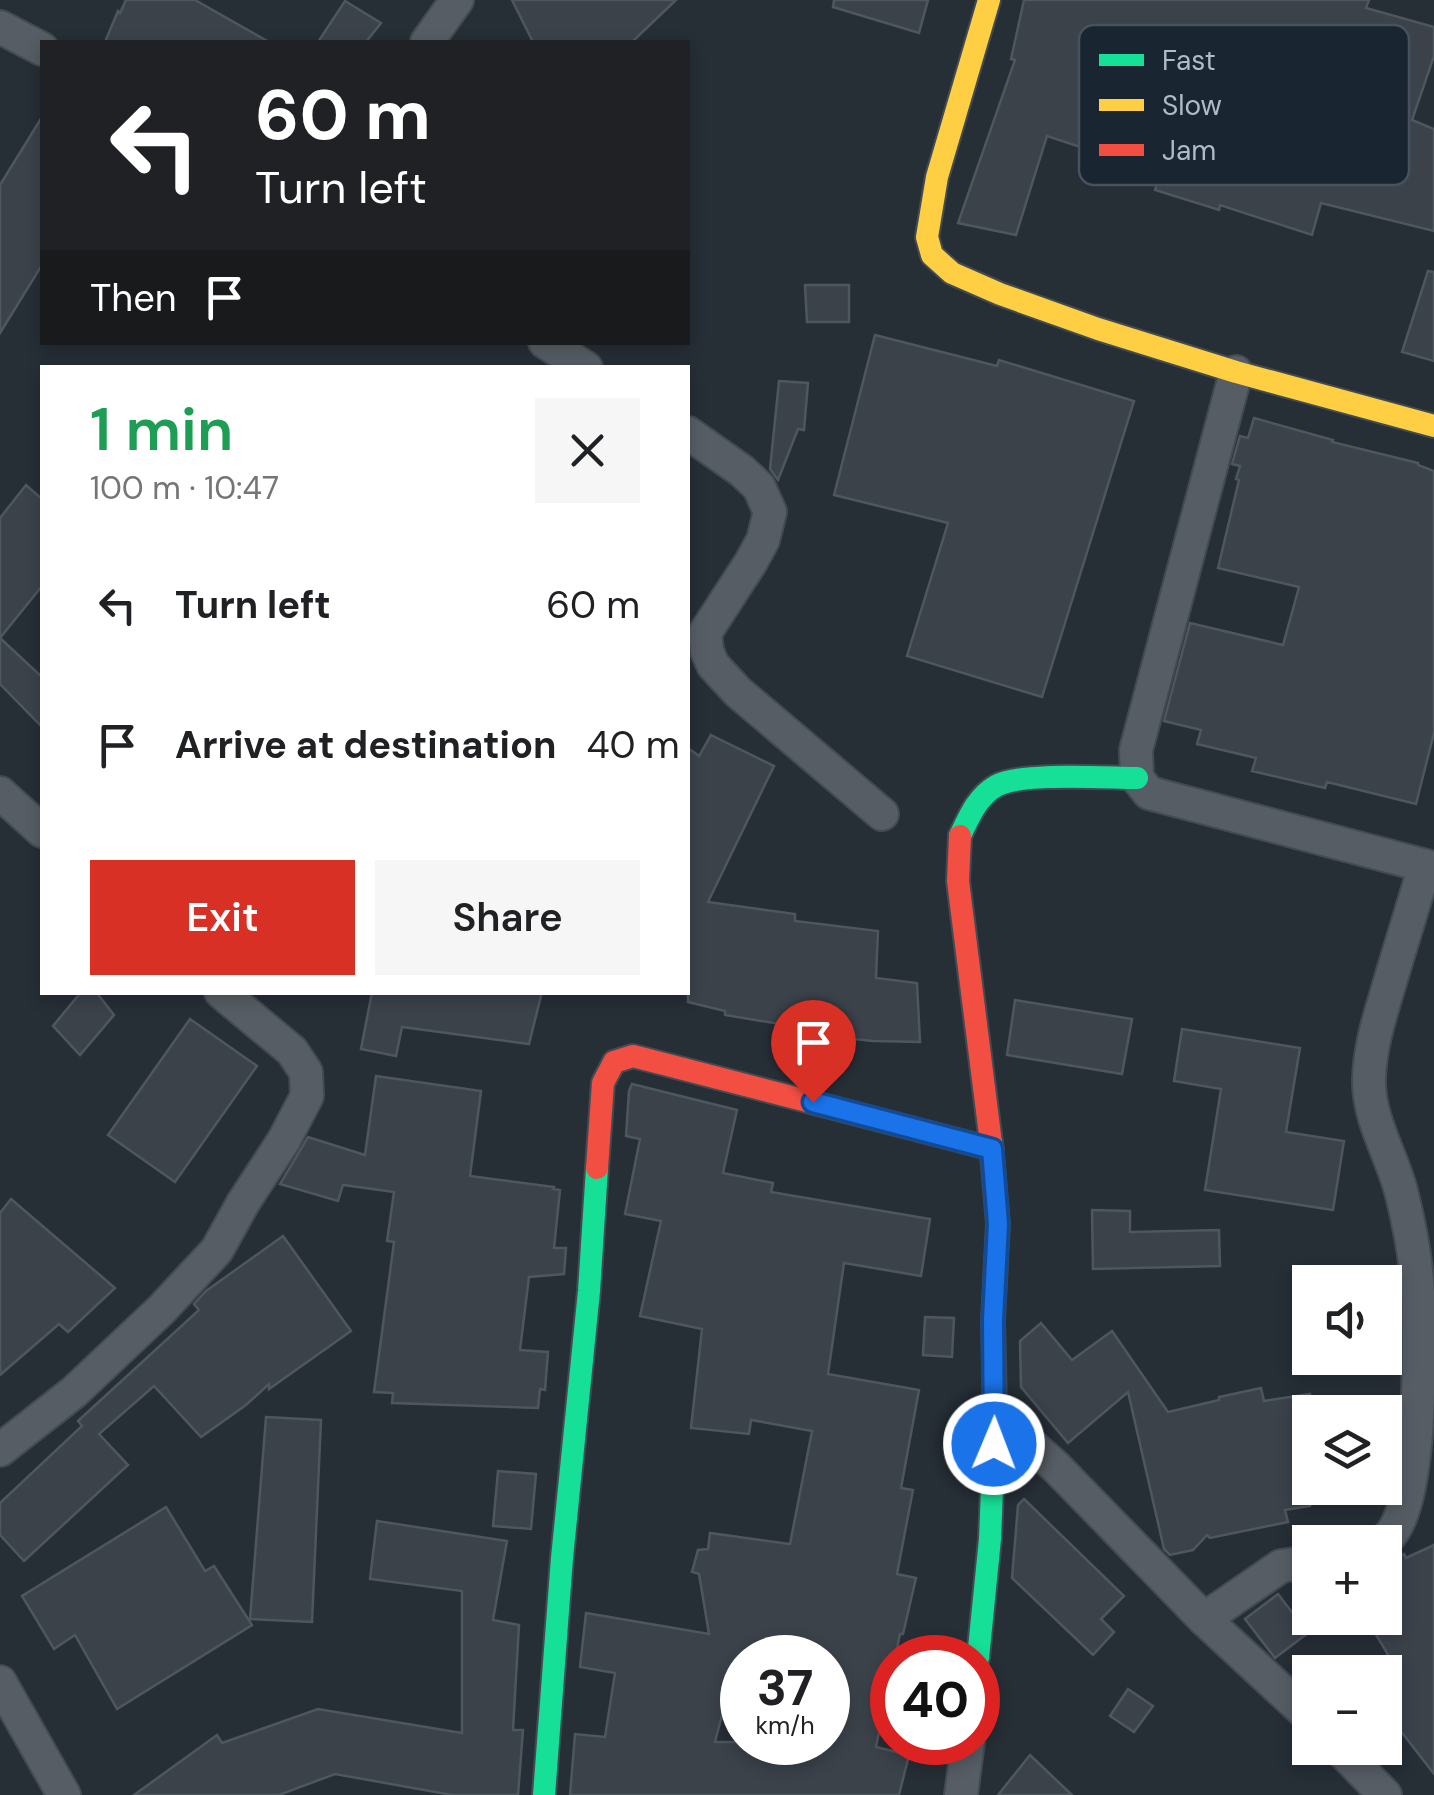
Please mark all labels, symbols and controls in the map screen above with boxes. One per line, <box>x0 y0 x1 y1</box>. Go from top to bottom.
legend <box>1079 25 1409 185</box>
text: Fast <box>1162 42 1216 79</box>
text: 60 m <box>255 70 431 161</box>
icon: left <box>90 80 220 210</box>
text: Slow <box>1162 87 1222 124</box>
text: Jam <box>1162 132 1216 169</box>
text: Turn left <box>255 158 427 217</box>
icon: arrive <box>197 270 252 325</box>
text: Then <box>90 273 177 323</box>
text: 1 min <box>90 390 233 469</box>
button: close <box>535 398 640 503</box>
text: 100 m · 10:47 <box>90 467 279 509</box>
icon: left <box>90 578 145 633</box>
text: Turn left <box>175 580 331 630</box>
text: 60 m <box>546 580 640 630</box>
icon: arrive <box>90 718 145 773</box>
text: Arrive at destination <box>175 720 557 770</box>
text: 40 m <box>587 720 680 770</box>
button: Exit <box>90 860 355 975</box>
button: Share <box>375 860 640 975</box>
pin <box>771 1000 856 1103</box>
icon: arrive <box>786 1015 841 1070</box>
map controls <box>1292 1265 1402 1765</box>
button: sound <box>1292 1265 1402 1375</box>
position arrow <box>942 1392 1046 1496</box>
button: layers <box>1292 1395 1402 1505</box>
button: + <box>1292 1525 1402 1635</box>
speed limit sign: 40 <box>870 1635 1000 1765</box>
text: 37 <box>757 1655 813 1721</box>
button: − <box>1292 1655 1402 1765</box>
text: km/h <box>755 1709 815 1742</box>

